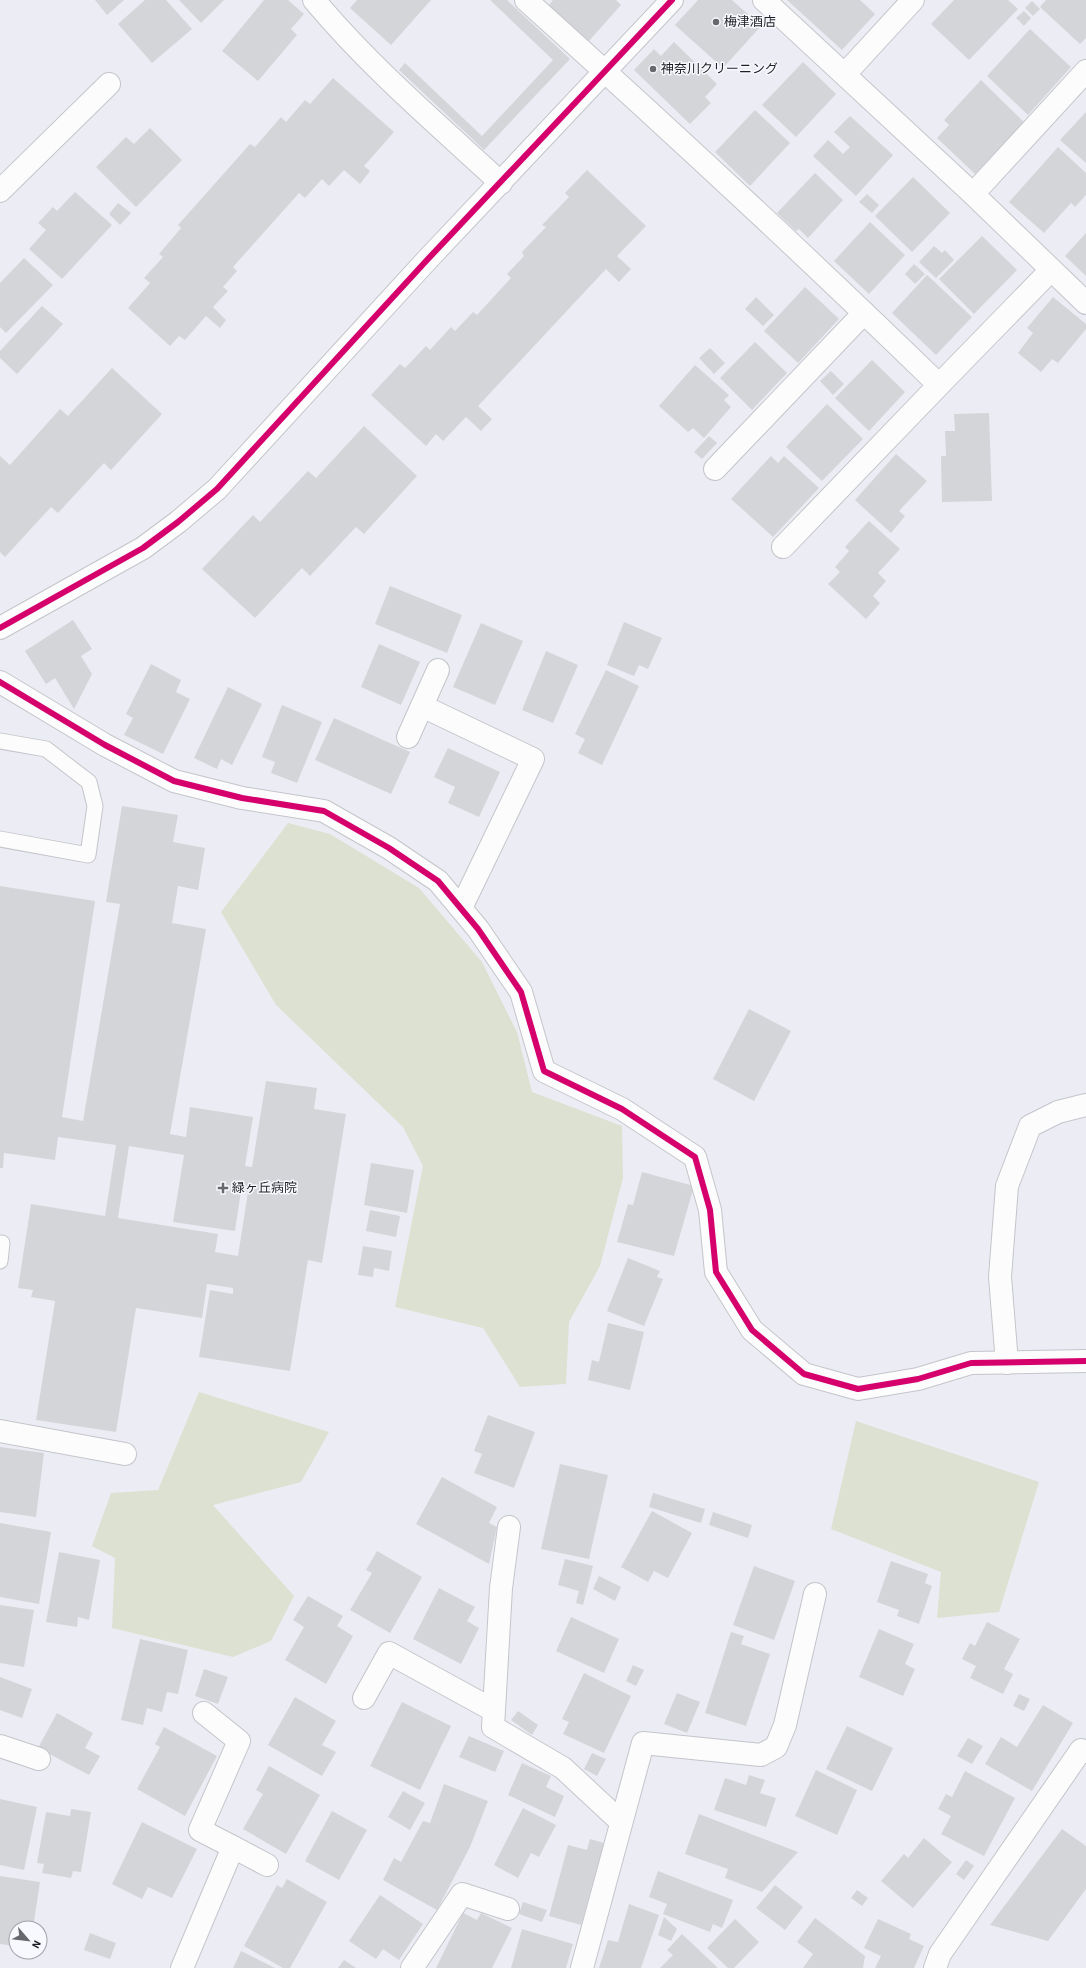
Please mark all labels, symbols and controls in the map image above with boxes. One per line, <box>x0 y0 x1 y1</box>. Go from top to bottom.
place label: 梅津酒店 <box>724 13 776 31</box>
marker: 梅津酒店 <box>711 17 721 27</box>
place label: 神奈川クリーニング <box>661 60 778 78</box>
marker: 神奈川クリーニング <box>648 64 658 74</box>
place label: 緑ヶ丘病院 <box>232 1179 297 1197</box>
marker: 緑ヶ丘病院 <box>217 1182 229 1194</box>
north arrow <box>8 1920 48 1960</box>
text: N <box>28 1938 45 1951</box>

